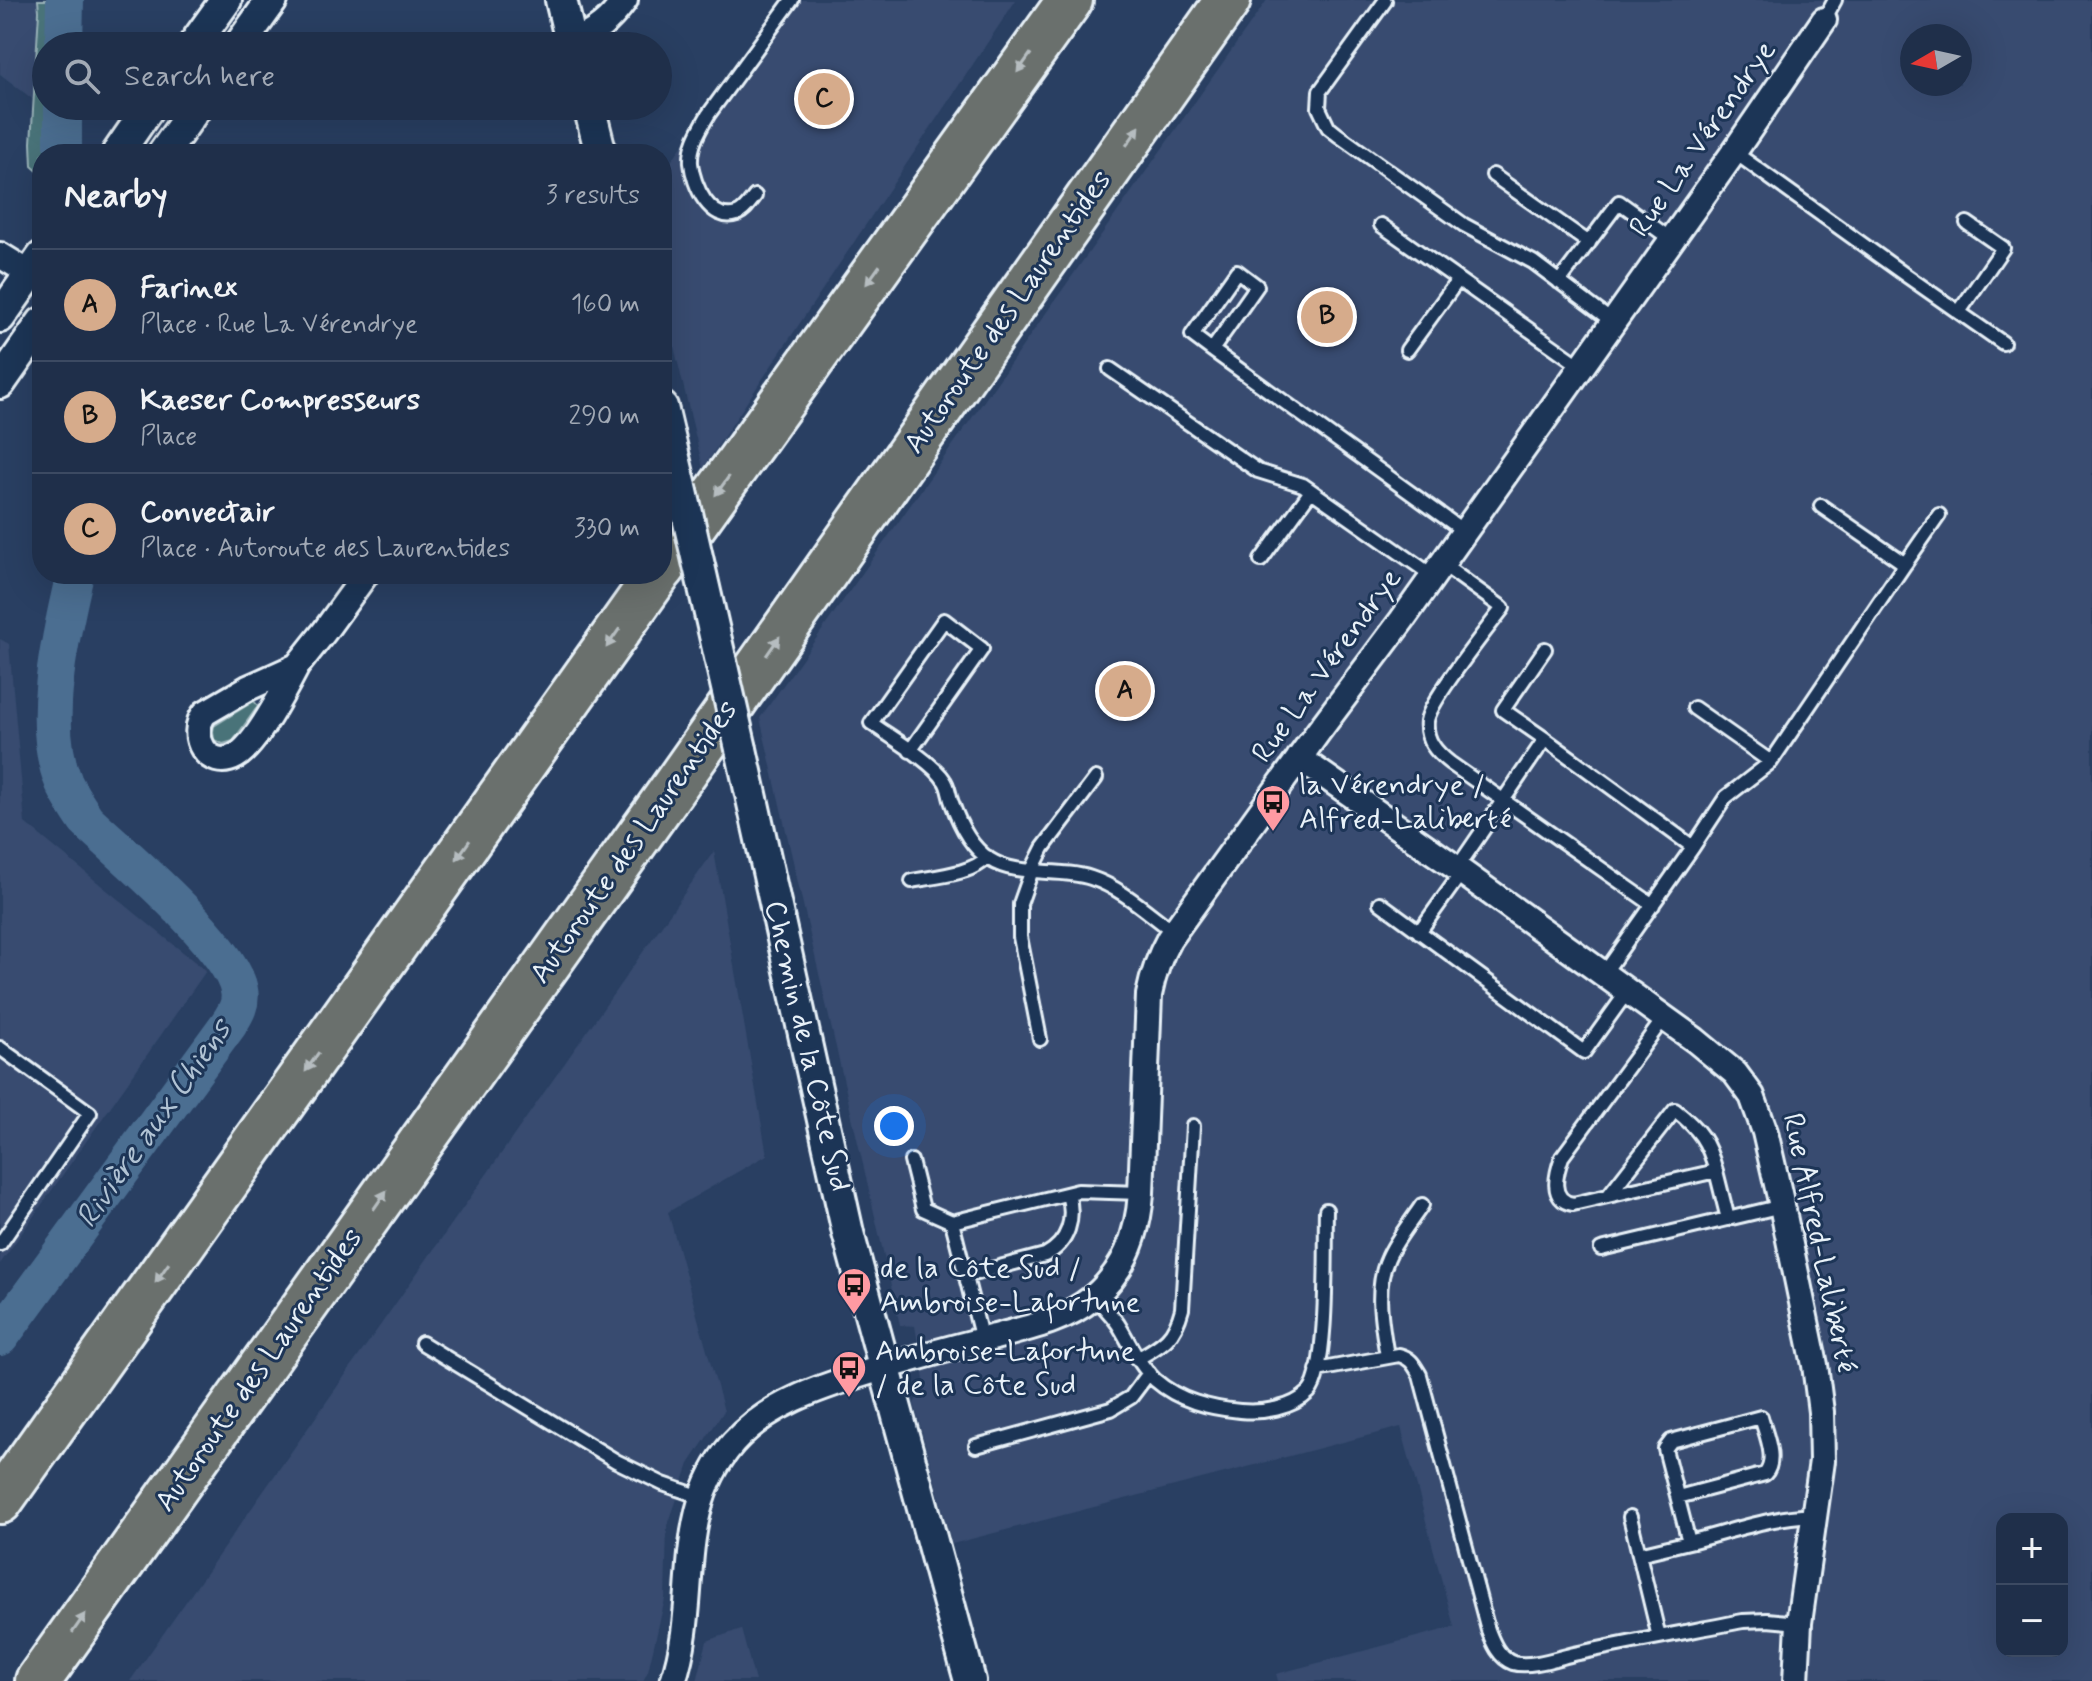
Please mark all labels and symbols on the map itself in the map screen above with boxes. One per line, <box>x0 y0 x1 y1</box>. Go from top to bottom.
north arrow <box>1900 24 1972 96</box>
street label: Rue La Vérendrye <box>1621 33 1785 245</box>
one-way arrow <box>1017 53 1033 74</box>
pin: C <box>798 69 850 129</box>
one-way arrow <box>1125 125 1140 146</box>
street label: Autoroute des Laurentides <box>895 162 1121 462</box>
one-way arrow <box>866 264 881 285</box>
pin: B <box>1301 287 1353 347</box>
one-way arrow <box>714 476 730 496</box>
street label: Rue La Vérendrye <box>1243 561 1411 771</box>
one-way arrow <box>606 627 621 648</box>
one-way arrow <box>765 635 780 656</box>
pin: A <box>1099 661 1151 721</box>
street label: Autoroute des Laurentides <box>521 692 747 992</box>
place label: la Vérendrye / Alfred-Laliberté <box>1299 766 1512 839</box>
bus stop icon: la Vérendrye / Alfred-Laliberté <box>1254 783 1292 833</box>
one-way arrow <box>456 839 471 860</box>
street label: Chemin de la Côte Sud <box>755 897 859 1195</box>
water label: Rivière aux Chiens <box>66 1009 243 1237</box>
one-way arrow <box>305 1051 320 1072</box>
your location <box>874 1106 914 1146</box>
street label: Rue Alfred-Laliberté <box>1772 1110 1866 1376</box>
one-way arrow <box>372 1190 387 1211</box>
street label: Autoroute des Laurentides <box>146 1220 372 1520</box>
place label: de la Côte Sud / Ambroise-Lafortune <box>880 1249 1140 1324</box>
one-way arrow <box>154 1263 170 1284</box>
bus stop icon: de la Côte Sud / Ambroise-Lafortune <box>835 1266 873 1316</box>
place label: Ambroise-Lafortune / de la Côte Sud <box>875 1332 1135 1405</box>
bus stop icon: Ambroise-Lafortune / de la Côte Sud <box>830 1349 868 1399</box>
one-way arrow <box>71 1612 87 1634</box>

